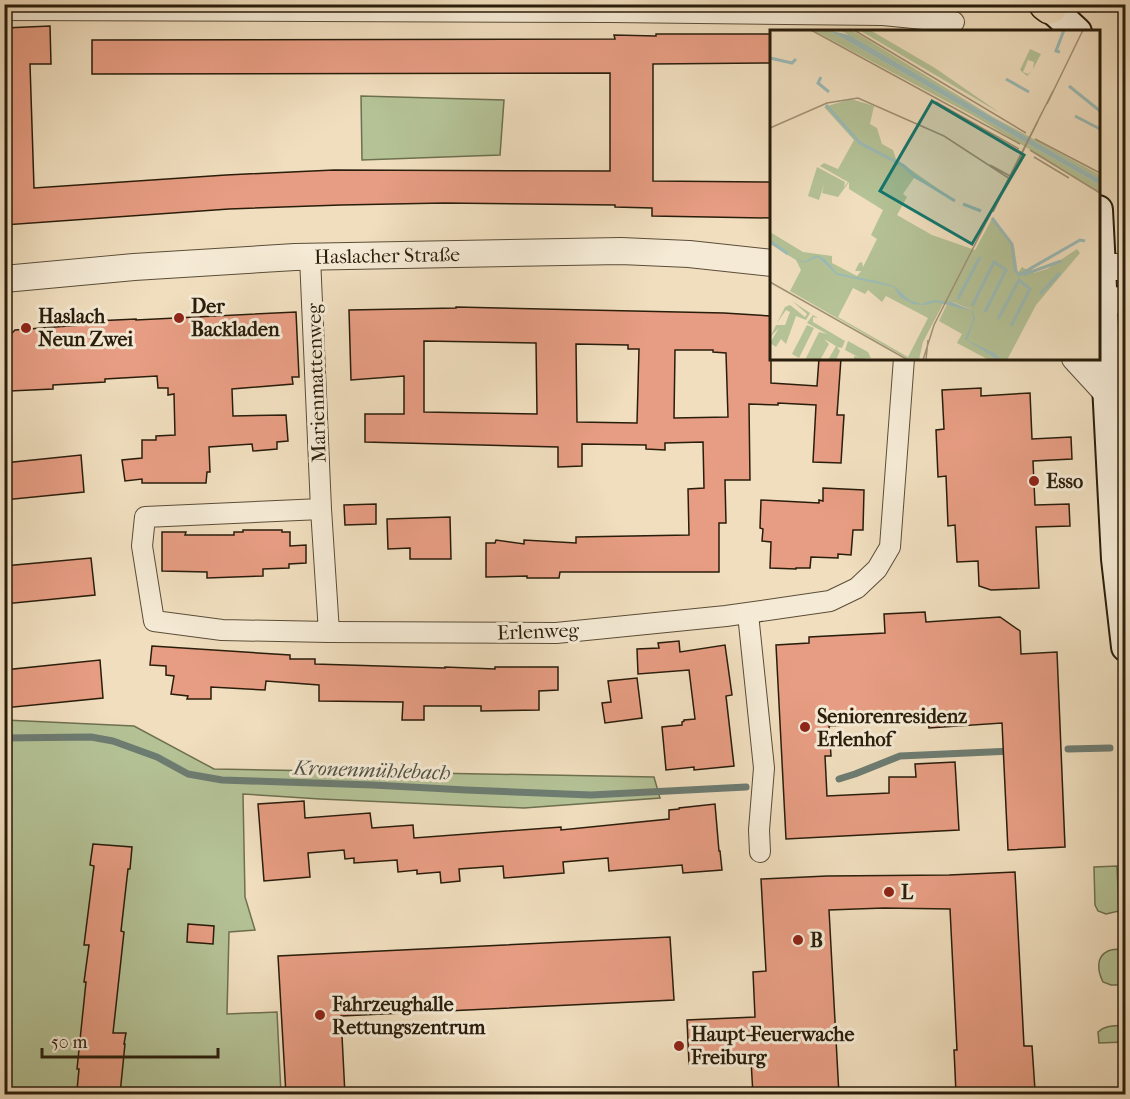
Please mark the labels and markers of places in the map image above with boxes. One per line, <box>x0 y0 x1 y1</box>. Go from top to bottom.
place label: Der Backladen <box>191 295 280 341</box>
place label: Haslach Neun Zwei <box>38 305 134 351</box>
marker: Der Backladen <box>172 311 186 325</box>
marker: Haslach Neun Zwei <box>19 321 33 335</box>
place label: Esso <box>1046 470 1083 493</box>
marker: Esso <box>1027 474 1041 488</box>
place label: Seniorenresidenz Erlenhof <box>817 705 967 751</box>
marker: Seniorenresidenz Erlenhof <box>798 720 812 734</box>
place label: L <box>901 881 914 904</box>
marker: L <box>882 885 896 899</box>
place label: B <box>810 929 823 952</box>
marker: B <box>791 933 805 947</box>
place label: Fahrzeughalle Rettungszentrum <box>331 993 486 1039</box>
marker: Fahrzeughalle Rettungszentrum <box>313 1008 327 1022</box>
place label: Haupt-Feuerwache Freiburg <box>690 1023 855 1069</box>
marker: Haupt-Feuerwache Freiburg <box>672 1039 686 1053</box>

